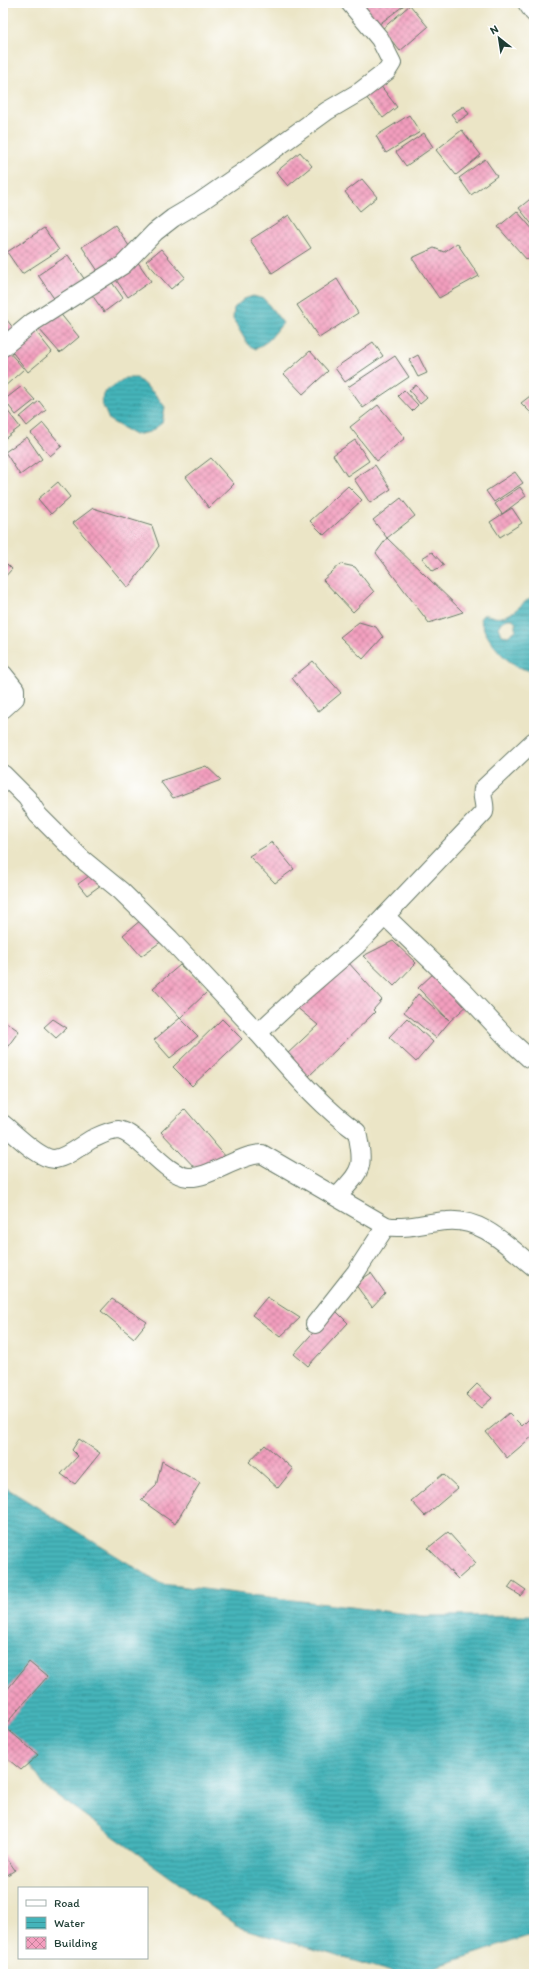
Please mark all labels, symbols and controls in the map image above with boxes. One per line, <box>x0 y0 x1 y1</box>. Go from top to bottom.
north arrow <box>479 18 519 58</box>
text: N <box>488 22 501 37</box>
legend <box>18 1887 148 1959</box>
text: Road <box>54 1896 80 1910</box>
text: Water <box>54 1916 85 1930</box>
text: Building <box>54 1936 98 1950</box>

